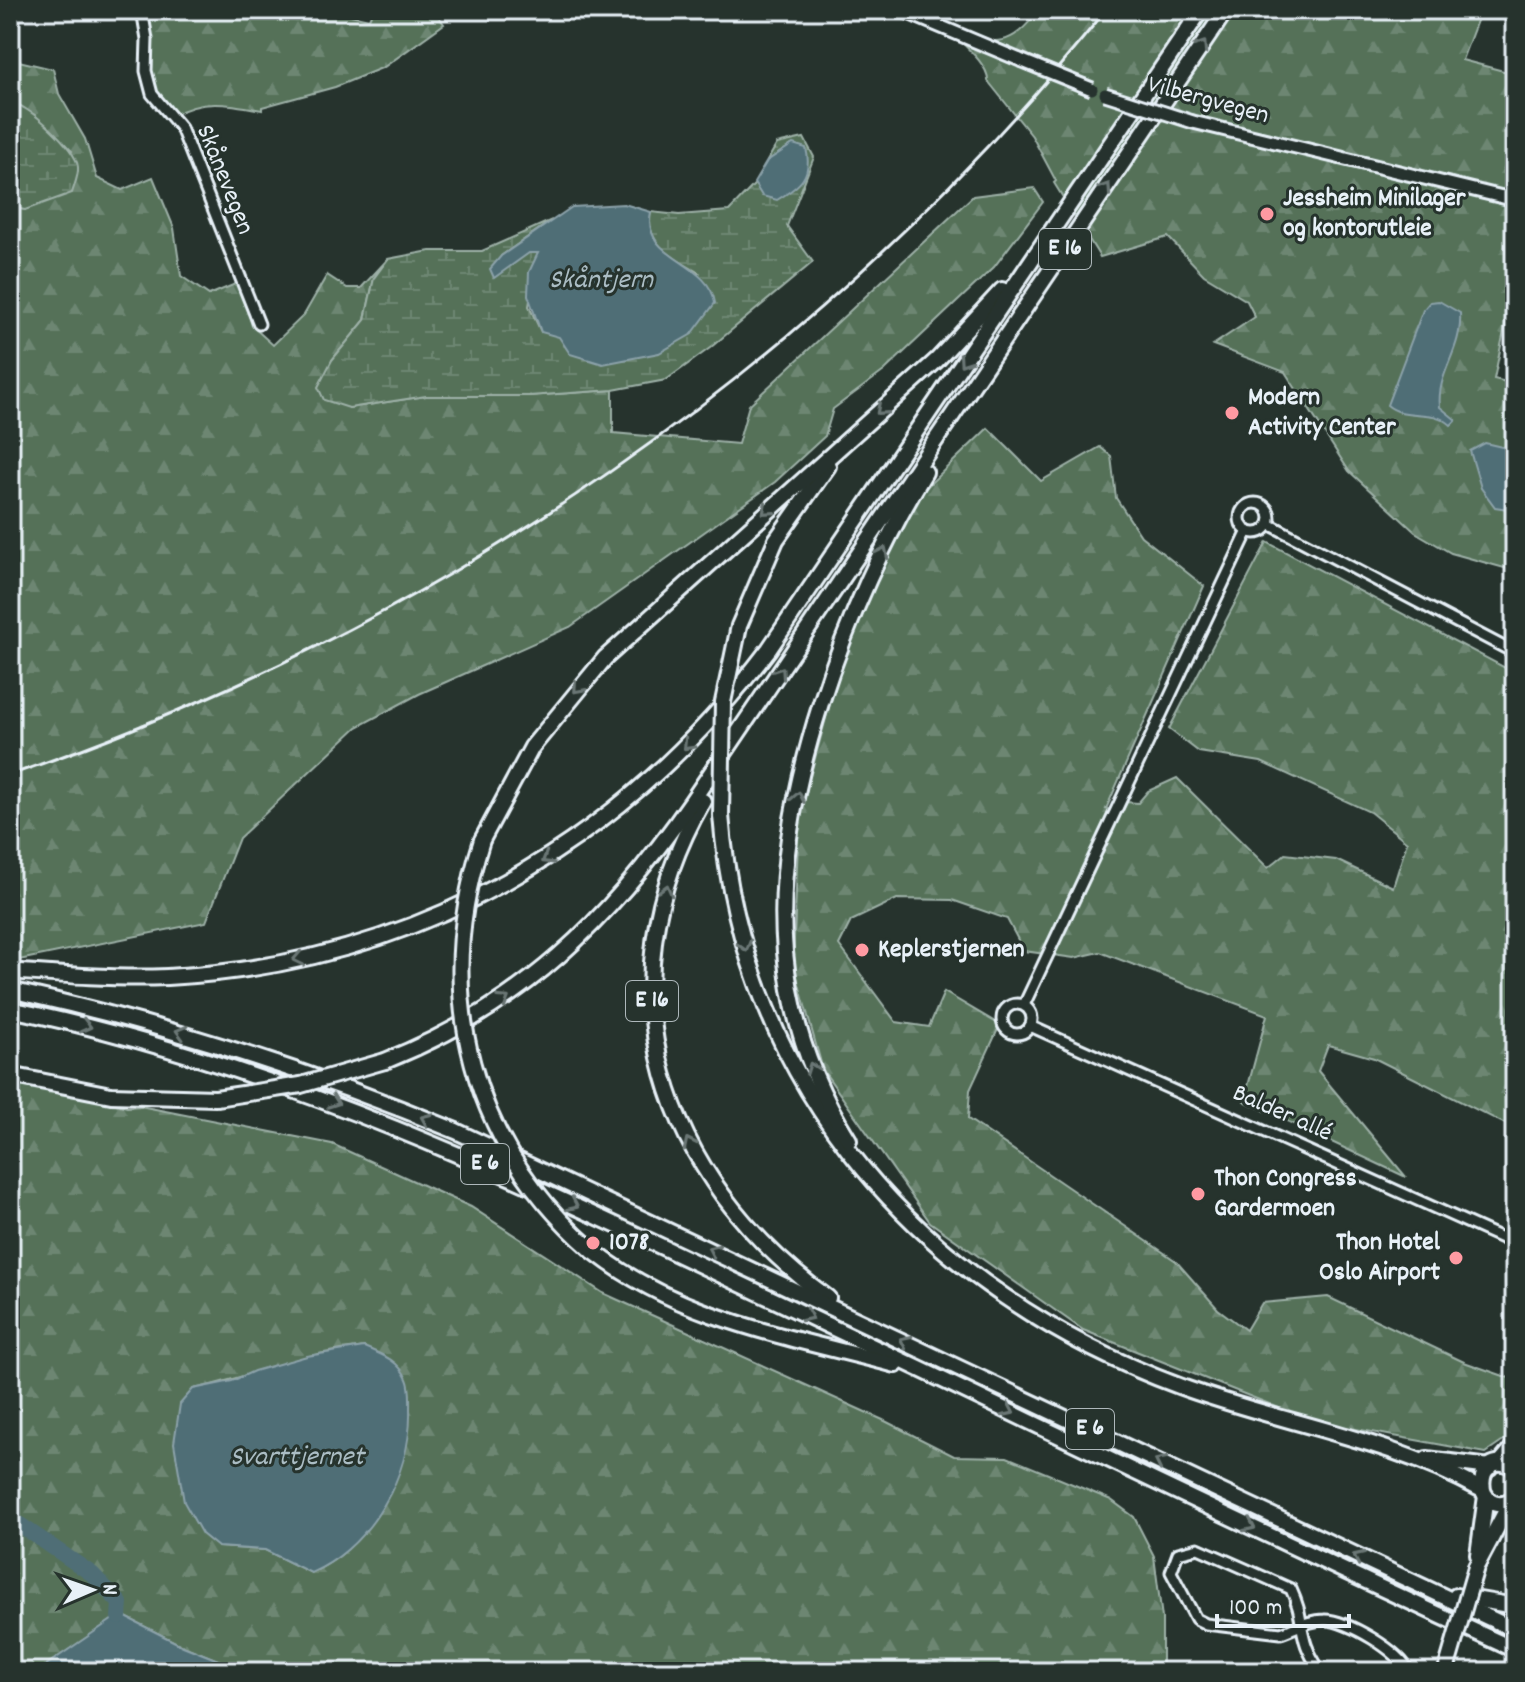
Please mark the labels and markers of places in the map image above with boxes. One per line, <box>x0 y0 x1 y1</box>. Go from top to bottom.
place label: Jessheim Minilager og kontorutleie <box>1283 181 1466 248</box>
marker: Jessheim Minilager og kontorutleie <box>1258 205 1276 223</box>
place label: Modern Activity Center <box>1248 380 1396 447</box>
marker: Modern Activity Center <box>1223 404 1241 422</box>
place label: Keplerstjernen <box>878 932 1025 969</box>
marker: Keplerstjernen <box>853 941 871 959</box>
place label: Thon Congress Gardermoen <box>1214 1161 1357 1228</box>
marker: Thon Congress Gardermoen <box>1189 1185 1207 1203</box>
place label: 1078 <box>609 1225 649 1262</box>
place label: Thon Hotel Oslo Airport <box>1319 1225 1441 1292</box>
marker: 1078 <box>584 1234 602 1252</box>
marker: Thon Hotel Oslo Airport <box>1447 1249 1465 1267</box>

